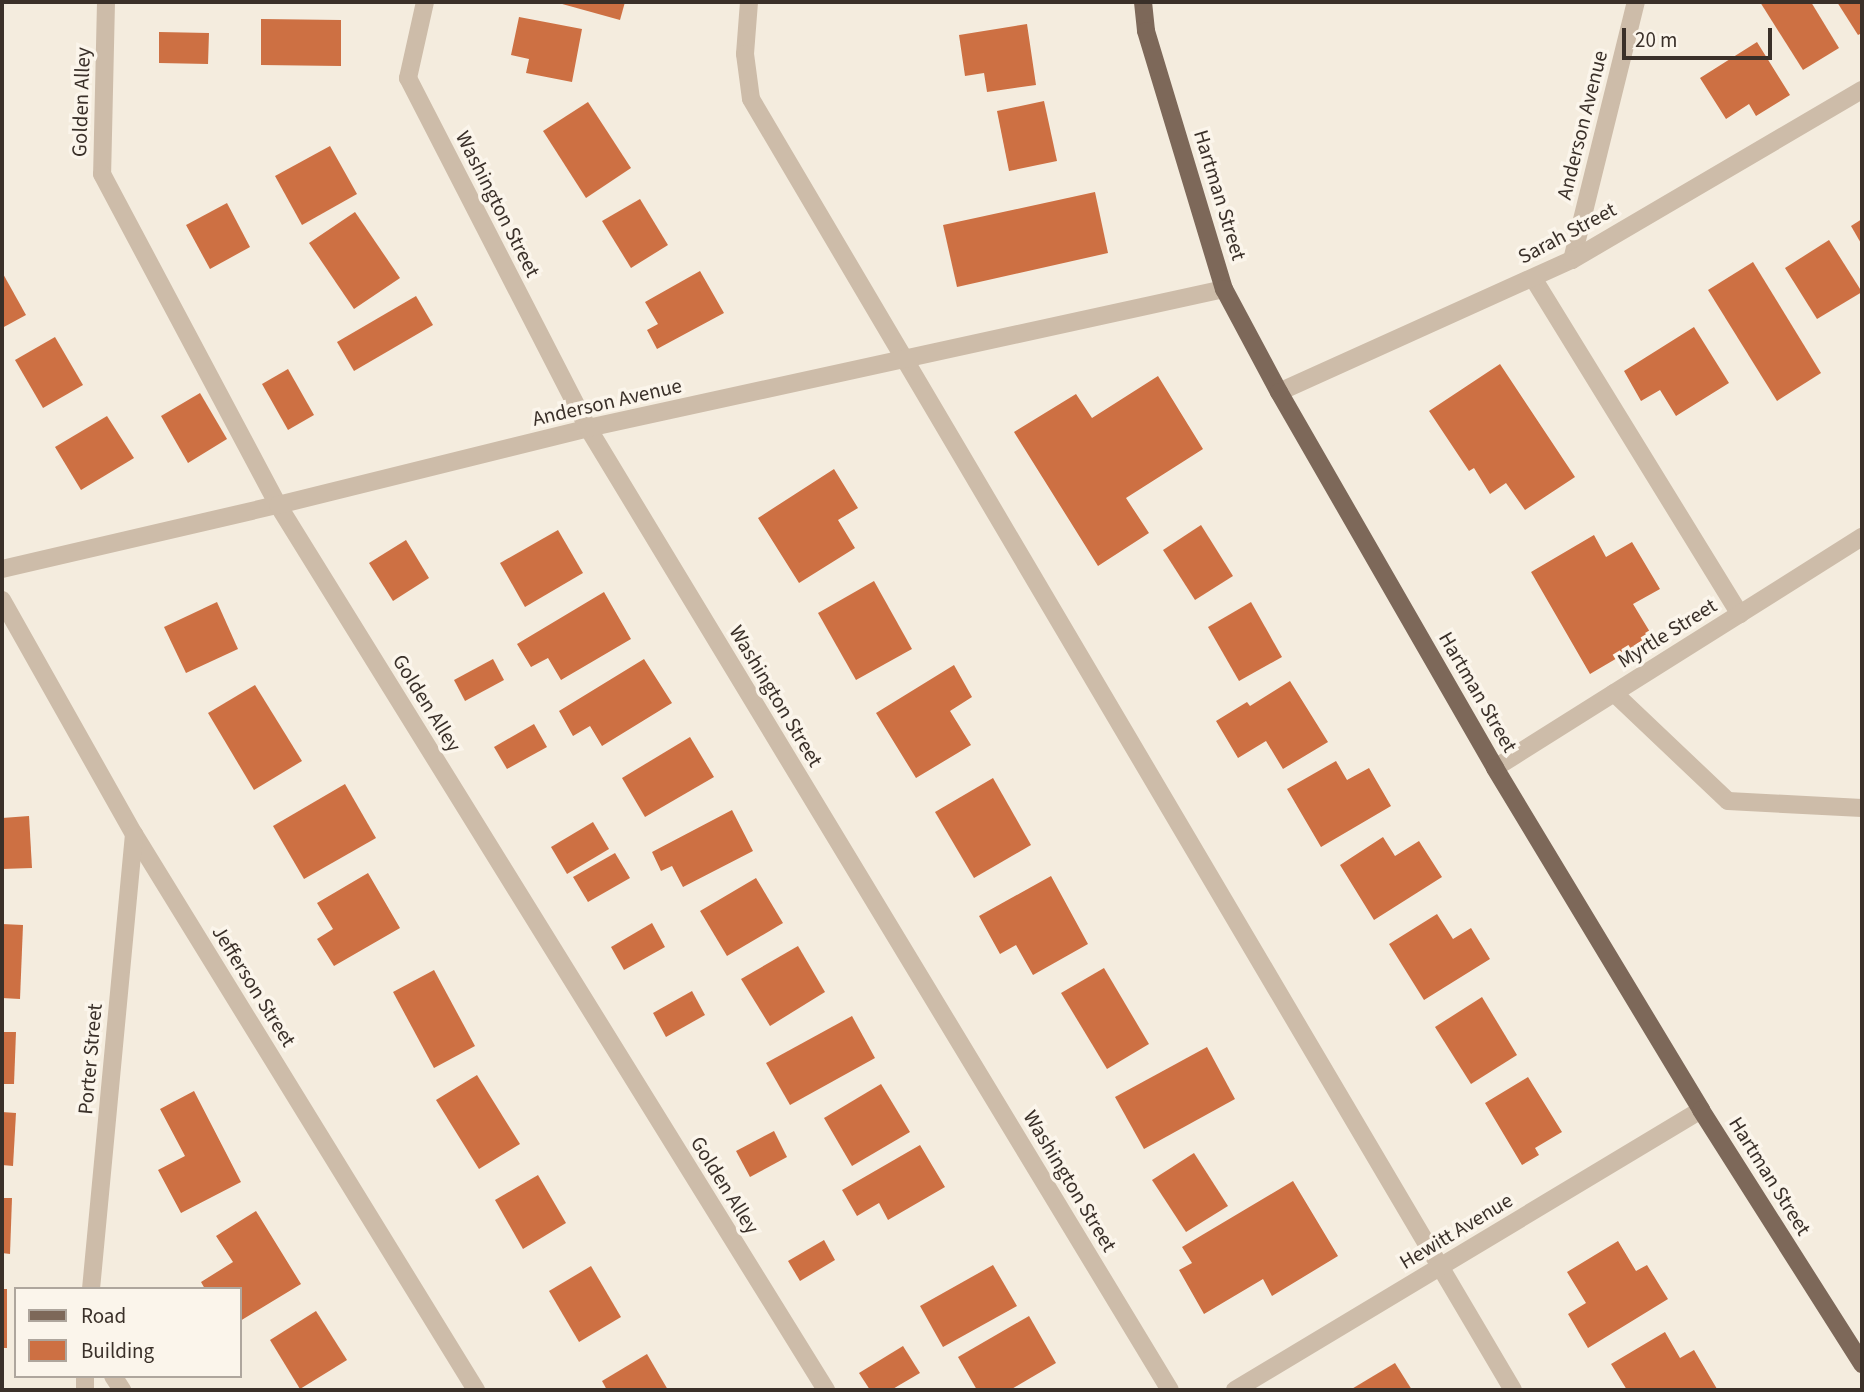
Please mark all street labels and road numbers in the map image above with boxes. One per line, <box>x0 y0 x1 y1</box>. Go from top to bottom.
street label: Golden Alley <box>66 47 96 157</box>
street label: Anderson Avenue <box>1551 48 1613 202</box>
street label: Washington Street <box>450 127 546 281</box>
street label: Hartman Street <box>1188 127 1252 263</box>
street label: Sarah Street <box>1514 197 1620 269</box>
street label: Anderson Avenue <box>530 373 684 431</box>
street label: Myrtle Street <box>1613 593 1721 673</box>
street label: Washington Street <box>724 621 828 771</box>
street label: Hartman Street <box>1433 627 1523 757</box>
street label: Golden Alley <box>387 650 467 756</box>
street label: Jefferson Street <box>207 921 301 1051</box>
street label: Porter Street <box>73 1002 107 1116</box>
street label: Washington Street <box>1018 1106 1122 1256</box>
street label: Hartman Street <box>1724 1112 1816 1240</box>
street label: Golden Alley <box>685 1132 765 1238</box>
street label: Hewitt Avenue <box>1395 1187 1517 1275</box>

